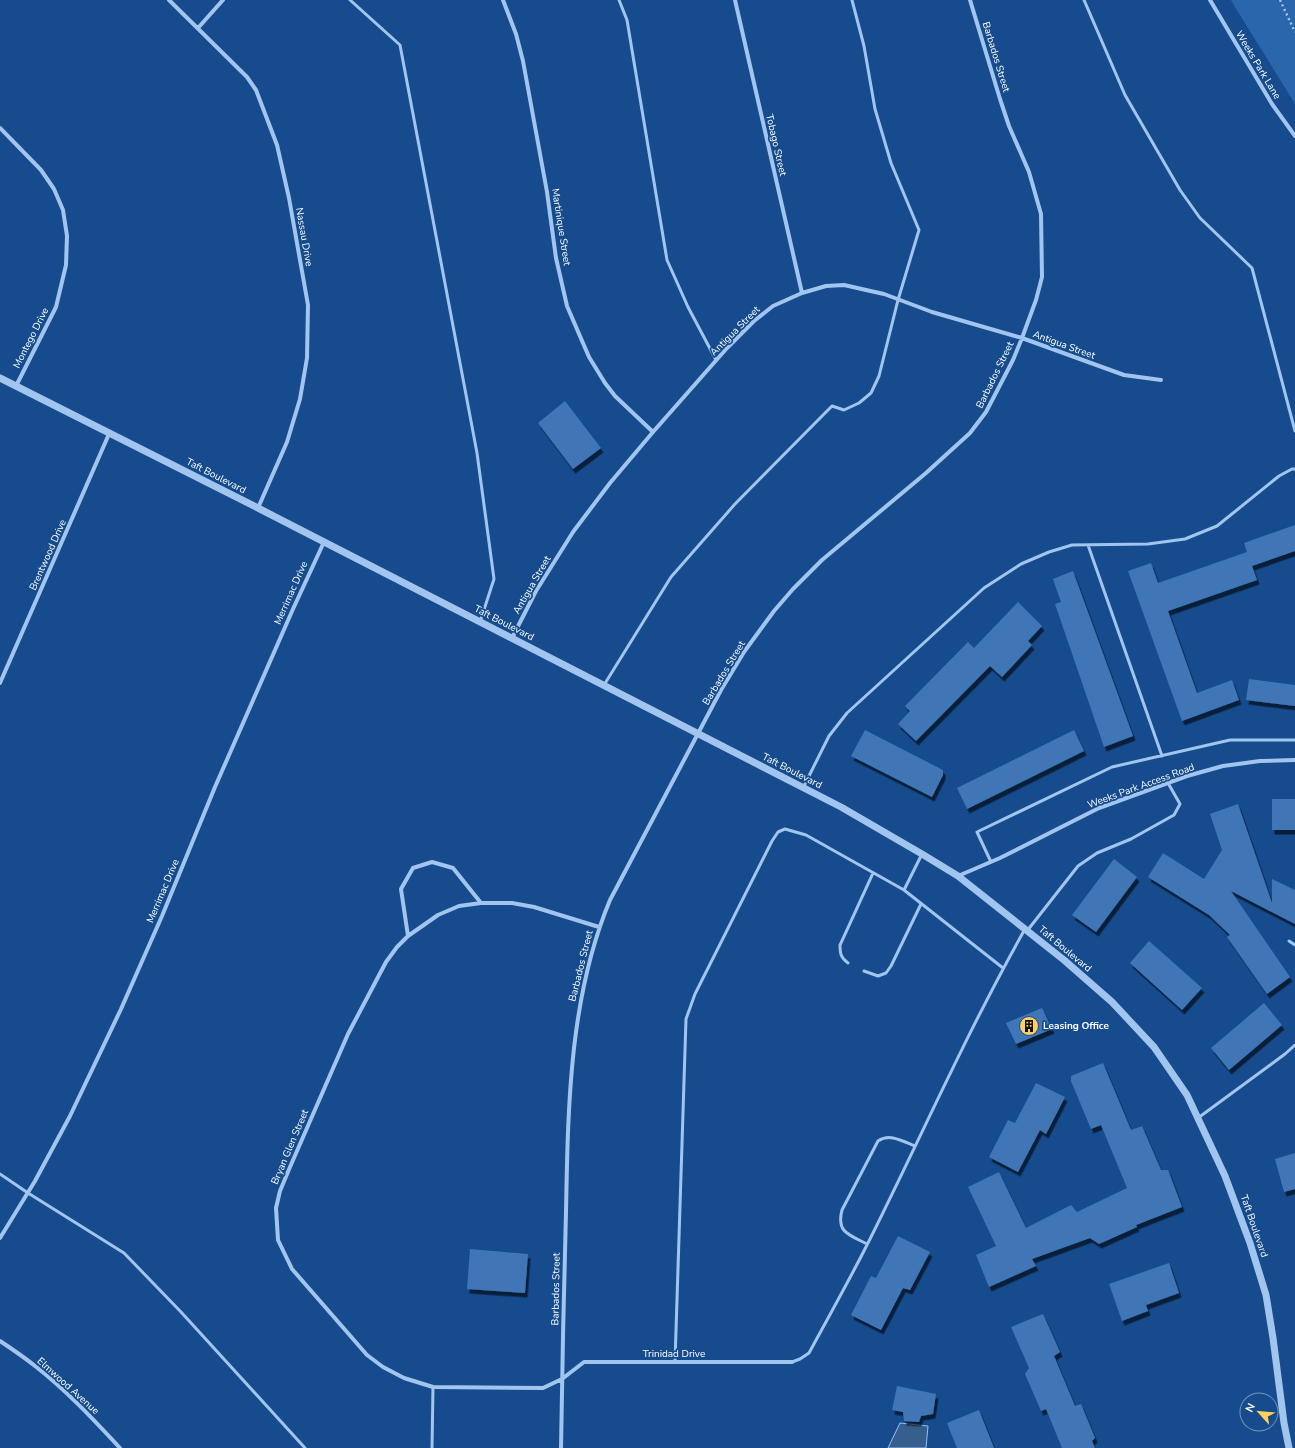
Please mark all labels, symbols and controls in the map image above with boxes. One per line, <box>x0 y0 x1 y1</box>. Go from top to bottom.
street label: Barbados Street <box>979 20 1013 94</box>
street label: Weeks Park Lane <box>1232 28 1284 102</box>
street label: Tobago Street <box>762 113 790 178</box>
street label: Martinique Street <box>548 187 574 267</box>
street label: Nassau Drive <box>292 206 316 268</box>
street label: Antigua Street <box>707 303 763 359</box>
street label: Montego Drive <box>10 305 52 371</box>
street label: Antigua Street <box>1031 327 1098 363</box>
street label: Barbados Street <box>973 339 1017 411</box>
street label: Taft Boulevard <box>184 455 249 497</box>
street label: Brentwood Drive <box>26 517 70 593</box>
street label: Antigua Street <box>510 553 555 617</box>
street label: Merrimac Drive <box>271 559 311 627</box>
street label: Taft Boulevard <box>472 602 537 644</box>
street label: Barbados Street <box>699 638 749 708</box>
street label: Taft Boulevard <box>760 750 825 792</box>
street label: Weeks Park Access Road <box>1086 760 1197 812</box>
street label: Merrimac Drive <box>143 857 183 925</box>
street label: Taft Boulevard <box>1035 923 1095 976</box>
street label: Barbados Street <box>565 928 597 1003</box>
building icon: Leasing Office <box>1018 1015 1040 1037</box>
place label: Leasing Office <box>1043 1019 1109 1033</box>
street label: Bryan Glen Street <box>268 1107 312 1187</box>
street label: Taft Boulevard <box>1237 1193 1271 1259</box>
street label: Barbados Street <box>548 1252 564 1326</box>
street label: Trinidad Drive <box>643 1347 705 1361</box>
street label: Elmwood Avenue <box>34 1354 102 1418</box>
north arrow <box>1239 1392 1279 1432</box>
text: N <box>1242 1401 1259 1415</box>

